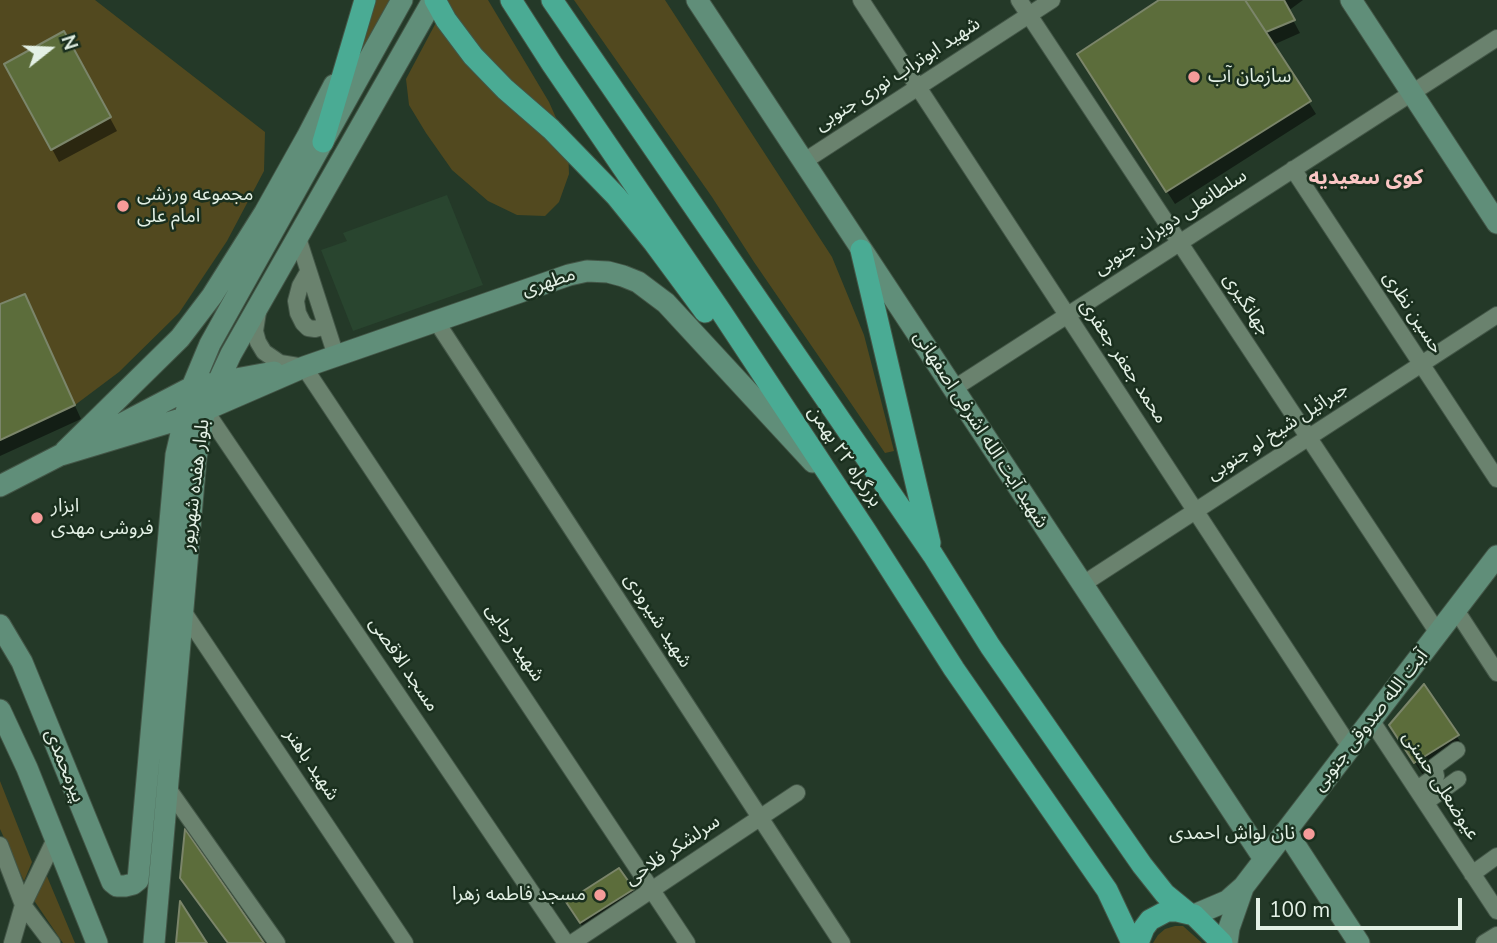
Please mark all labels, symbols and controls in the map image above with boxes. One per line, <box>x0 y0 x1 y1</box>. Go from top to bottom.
street label: شهید ابوتراب نوری جنوبی <box>811 13 985 137</box>
north arrow <box>14 14 84 84</box>
text: N <box>54 32 84 53</box>
place label: سازمان آب <box>1208 66 1291 88</box>
marker: سازمان آب <box>1186 69 1202 85</box>
street label: سلطانعلی دویران جنوبی <box>1090 165 1252 281</box>
district label: کوی سعیدیه <box>1309 166 1423 192</box>
place label: مجموعه ورزشی امام علی <box>137 184 253 228</box>
marker: مجموعه ورزشی امام علی <box>115 198 131 214</box>
street label: مطهری <box>519 264 579 302</box>
street label: حسین نظری <box>1377 267 1447 359</box>
street label: جهانگیری <box>1217 269 1275 341</box>
street label: محمد جعفر جعفری <box>1074 296 1172 428</box>
street label: شهید آیت الله اشرفی اصفهانی <box>908 327 1052 533</box>
street label: جبرائیل شیخ لو جنوبی <box>1203 378 1353 486</box>
street label: بزرگراه ۲۲ بهمن <box>802 402 886 512</box>
street label: بلوار هفده شهریور <box>177 418 215 552</box>
place label: ابزار فروشی مهدی <box>51 496 153 540</box>
marker: ابزار فروشی مهدی <box>29 510 45 526</box>
street label: شهید شیرودی <box>618 569 696 673</box>
street label: شهید رجایی <box>480 600 548 686</box>
street label: مسجد الاقصی <box>363 613 443 717</box>
street label: آیت الله صدوقی جنوبی <box>1308 645 1434 797</box>
street label: شهید باهنر <box>279 725 343 805</box>
street label: پیرمحمدی <box>39 726 89 806</box>
street label: عیوضعلی حسنی <box>1396 727 1484 845</box>
street label: سرلشکر فلاحی <box>621 811 725 891</box>
place label: نان لواش احمدی <box>1169 823 1295 845</box>
marker: نان لواش احمدی <box>1301 826 1317 842</box>
place label: مسجد فاطمه زهرا <box>452 884 586 906</box>
scale bar <box>1259 884 1466 928</box>
marker: مسجد فاطمه زهرا <box>592 887 608 903</box>
text: 100 m <box>1269 896 1330 924</box>

